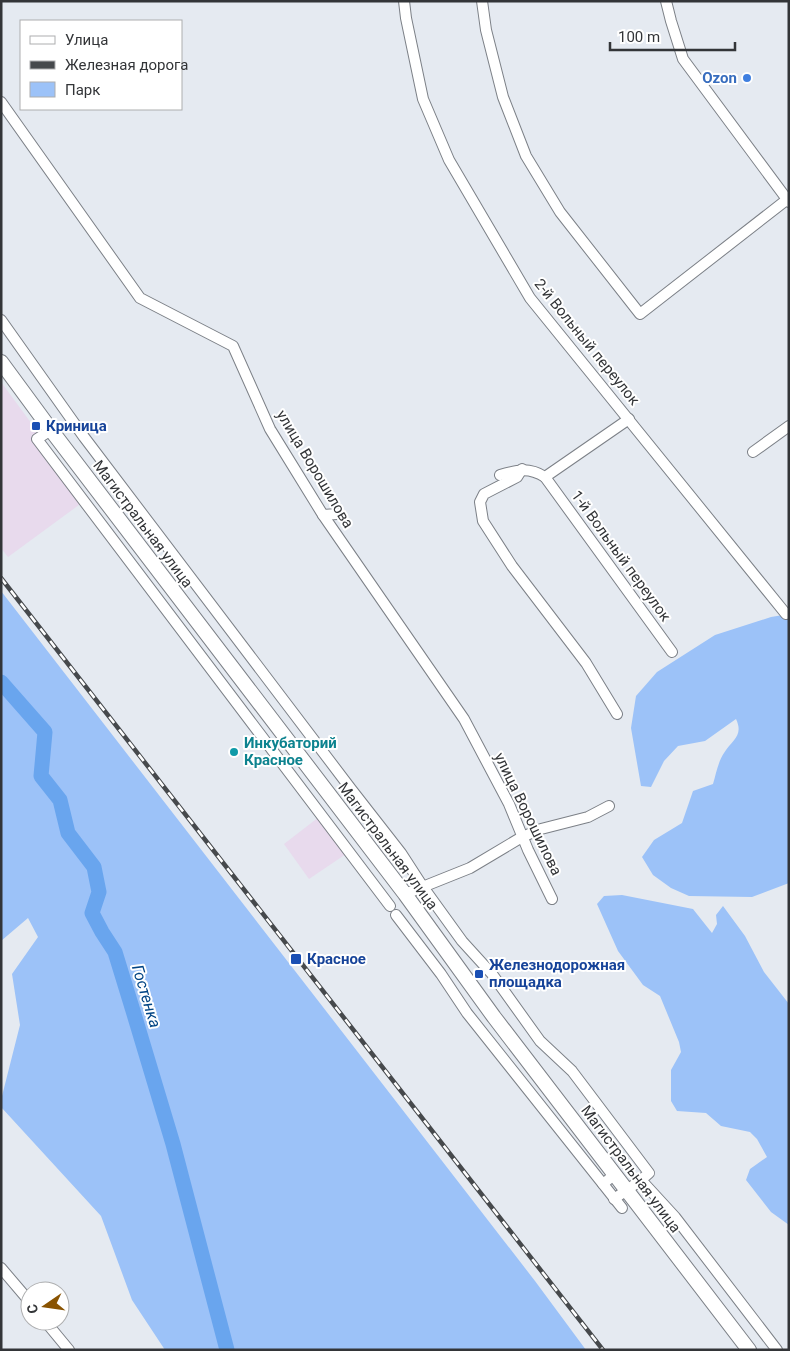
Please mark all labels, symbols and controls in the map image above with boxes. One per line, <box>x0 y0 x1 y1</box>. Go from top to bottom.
legend <box>20 20 182 110</box>
scale bar <box>610 20 735 52</box>
text: 100 m <box>618 28 660 46</box>
text: Улица <box>65 31 108 49</box>
text: Железная дорога <box>65 56 188 74</box>
place label: Ozon <box>702 69 737 87</box>
marker: Ozon <box>741 72 753 84</box>
text: Парк <box>65 81 100 99</box>
street label: 2-й Вольный переулок <box>531 275 643 409</box>
street label: улица Ворошилова <box>273 407 357 531</box>
place label: Криница <box>46 417 107 435</box>
marker: Криница <box>30 420 42 432</box>
street label: Магистральная улица <box>89 457 197 591</box>
street label: 1-й Вольный переулок <box>567 487 675 625</box>
place label: Инкубаторий Красное <box>244 734 337 769</box>
marker: Инкубаторий Красное <box>228 746 240 758</box>
street label: улица Ворошилова <box>490 750 566 878</box>
street label: Магистральная улица <box>334 779 442 913</box>
place label: Красное <box>307 950 366 968</box>
marker: Красное <box>289 952 303 966</box>
place label: Железнодорожная площадка <box>489 956 625 991</box>
water label: Гостенка <box>128 962 165 1030</box>
marker: Железнодорожная площадка <box>473 968 485 980</box>
street label: Магистральная улица <box>577 1102 685 1236</box>
north arrow <box>20 1281 70 1331</box>
text: С <box>24 1303 41 1315</box>

